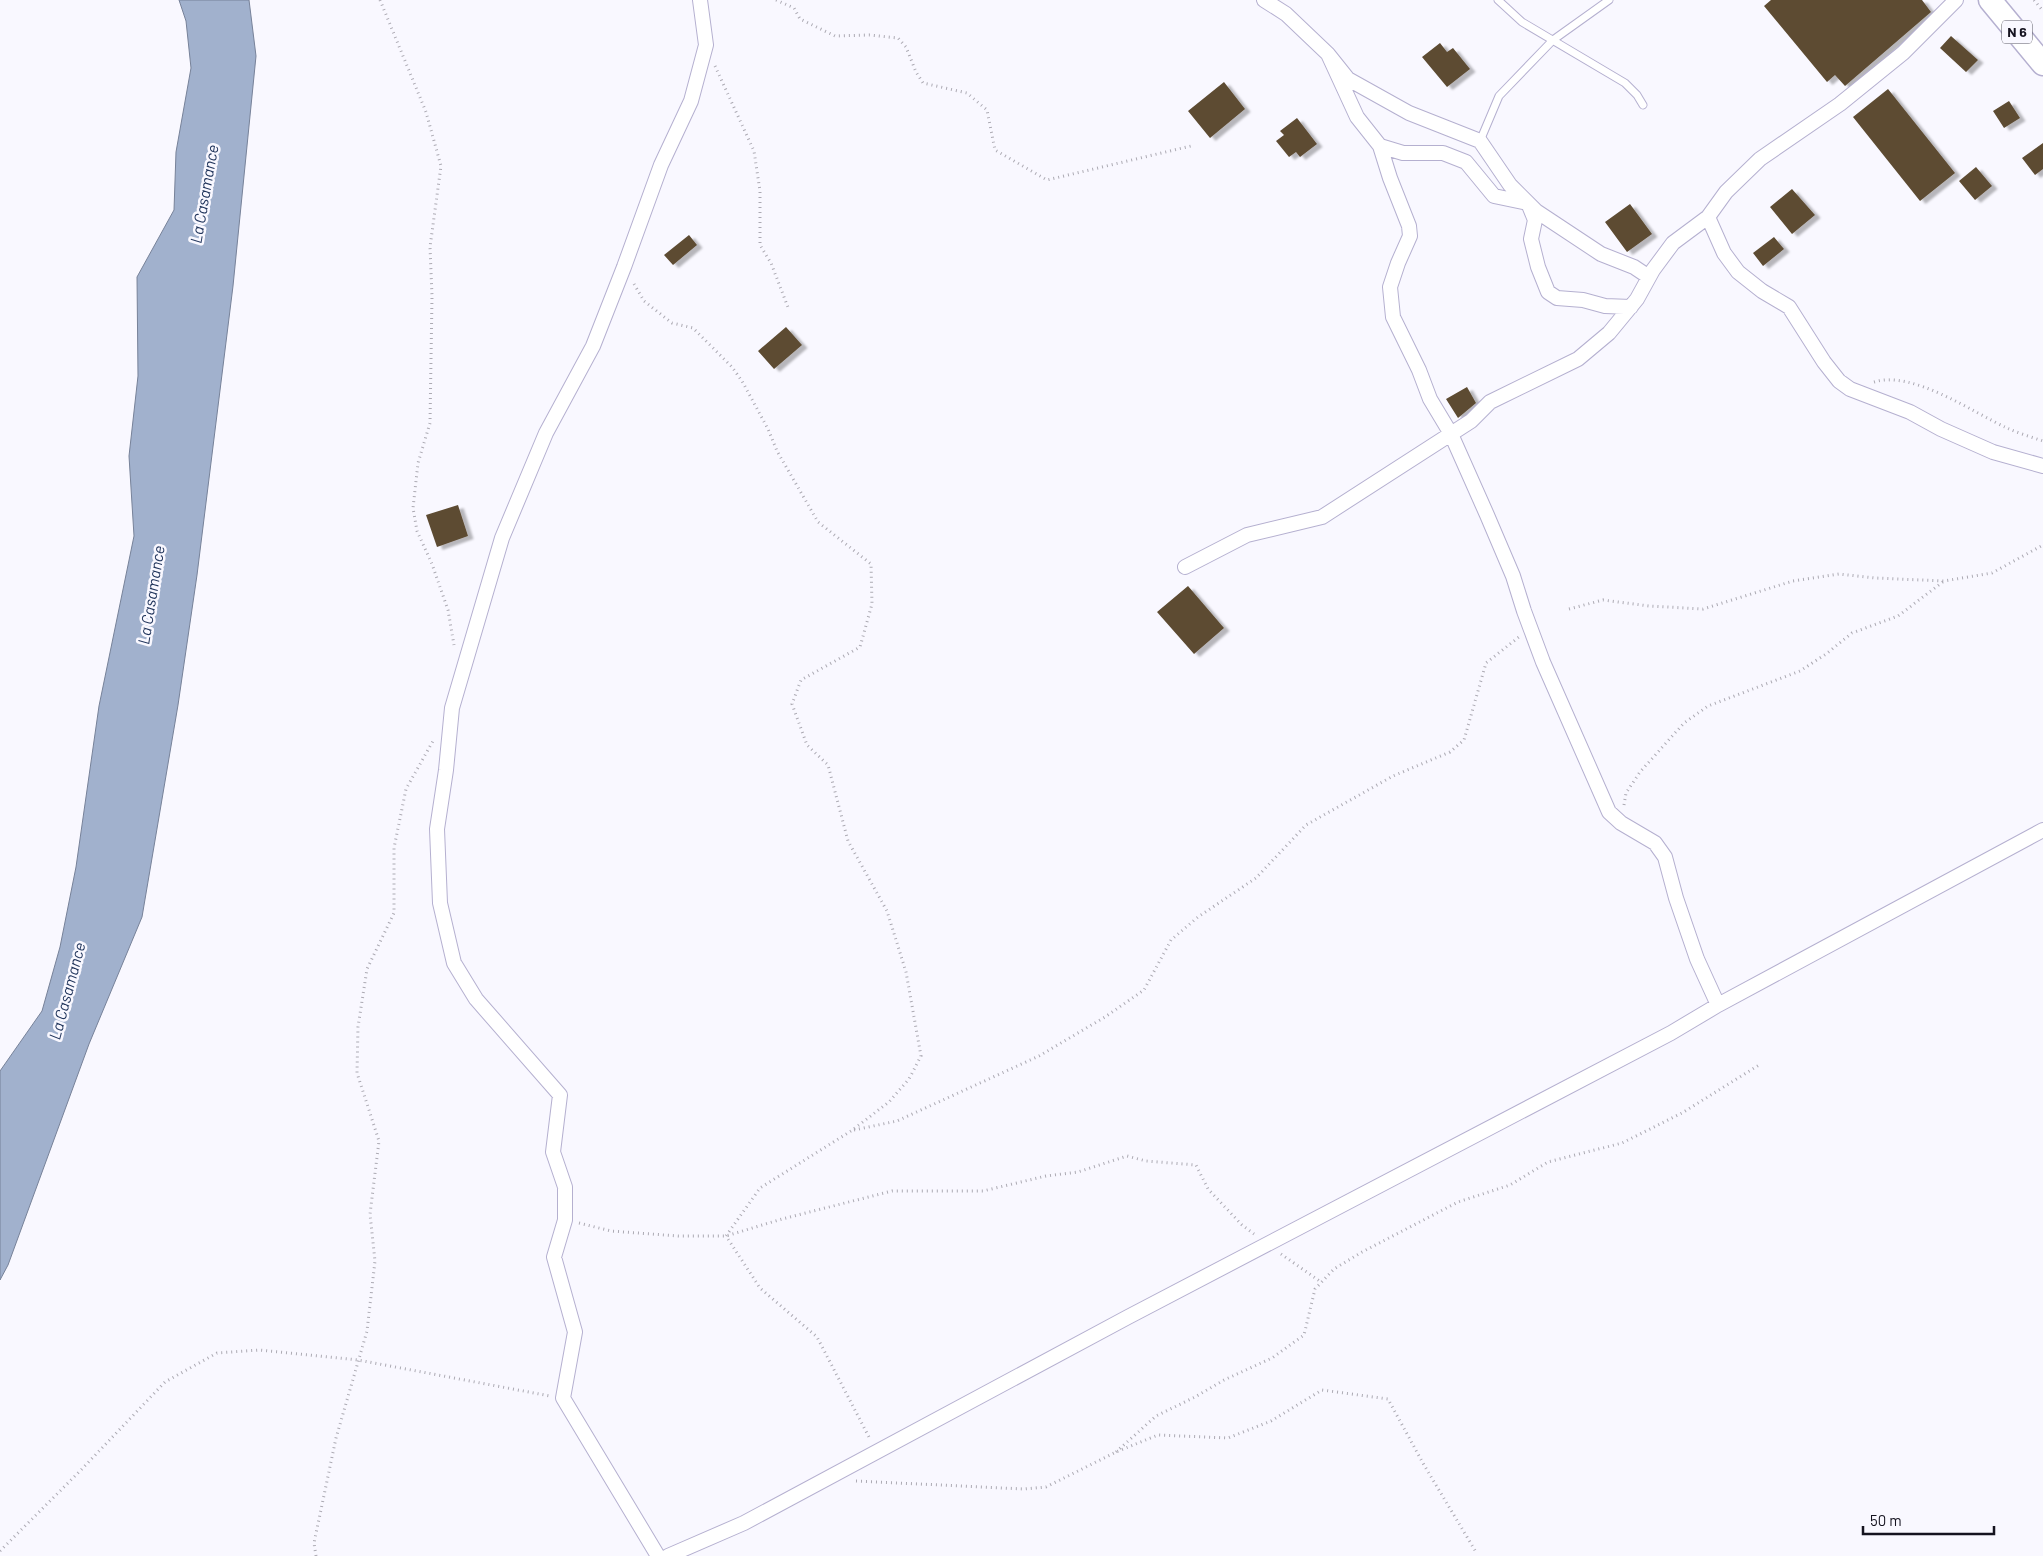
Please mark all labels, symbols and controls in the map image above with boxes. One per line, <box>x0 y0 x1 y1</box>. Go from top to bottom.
road number: N 6 <box>2002 21 2032 44</box>
water label: La Casamance <box>185 143 222 245</box>
water label: La Casamance <box>133 544 168 646</box>
water label: La Casamance <box>44 940 89 1042</box>
scale bar <box>1863 1504 1994 1536</box>
text: 50 m <box>1870 1511 1902 1529</box>

